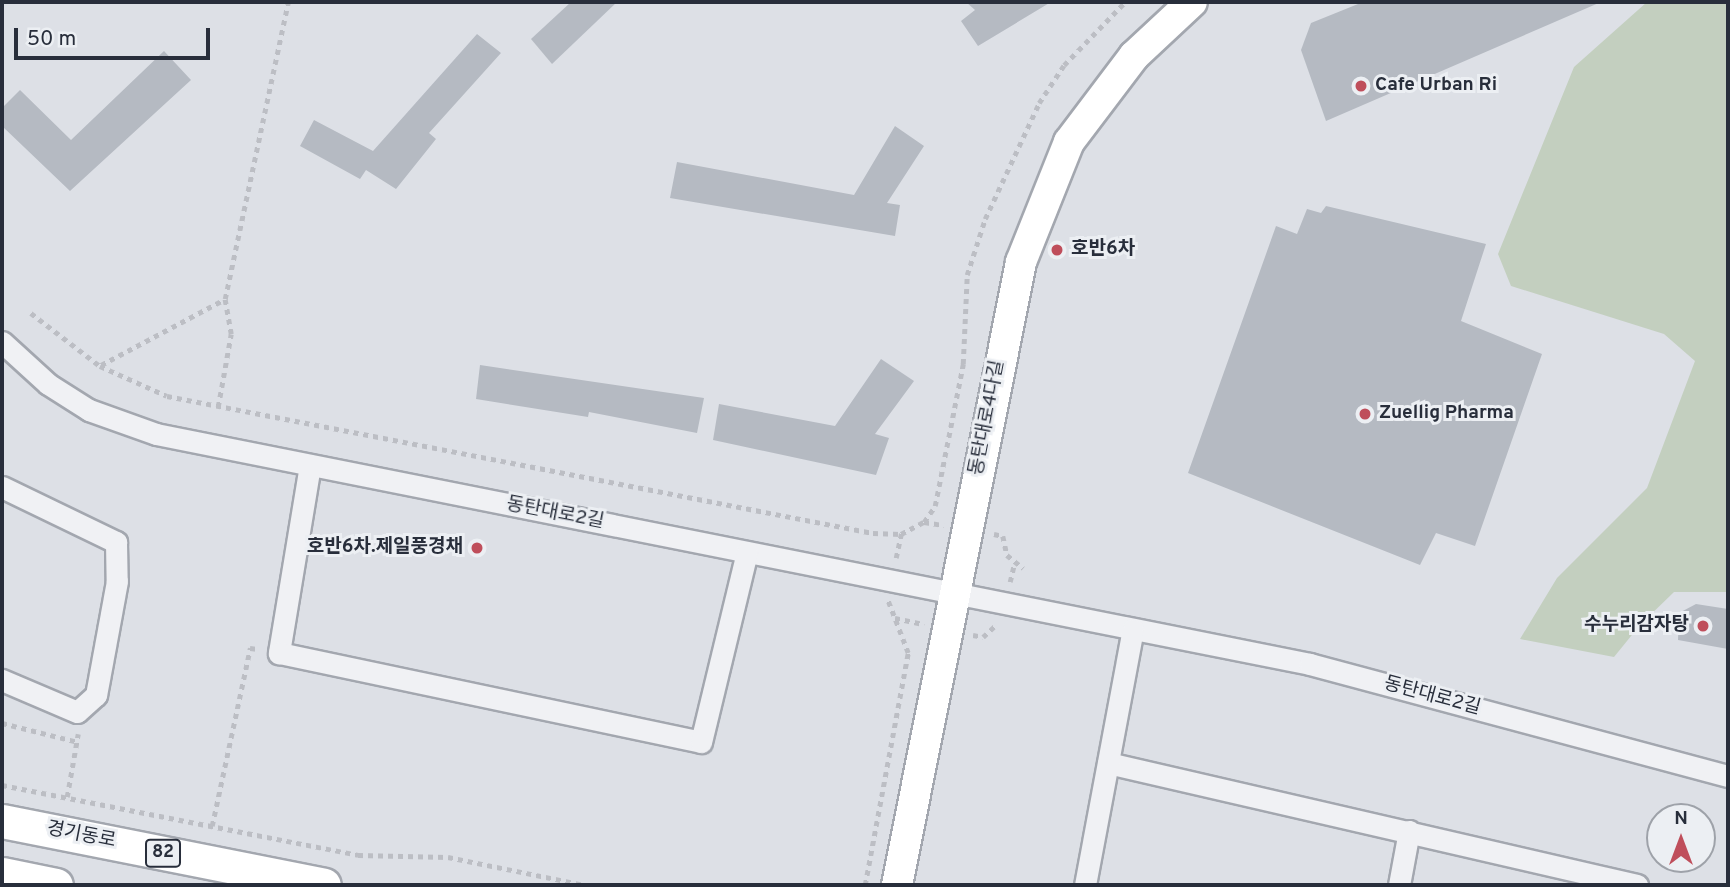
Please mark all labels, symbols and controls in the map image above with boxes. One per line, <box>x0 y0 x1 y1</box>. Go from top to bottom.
scale bar <box>18 14 214 58</box>
text: 50 m <box>27 26 76 53</box>
place label: Cafe Urban Ri <box>1375 75 1497 97</box>
marker: Cafe Urban Ri <box>1353 78 1369 94</box>
place label: 호반6차 <box>1071 239 1135 261</box>
marker: 호반6차 <box>1049 242 1065 258</box>
street label: 동탄대로4다길 <box>966 359 1010 477</box>
place label: Zuellig Pharma <box>1379 403 1514 425</box>
marker: Zuellig Pharma <box>1357 406 1373 422</box>
street label: 동탄대로2길 <box>504 493 606 535</box>
place label: 호반6차.제일풍경채 <box>307 537 463 559</box>
marker: 호반6차.제일풍경채 <box>469 540 485 556</box>
place label: 수누리감자탕 <box>1584 615 1689 637</box>
marker: 수누리감자탕 <box>1695 618 1711 634</box>
street label: 동탄대로2길 <box>1381 673 1483 721</box>
north arrow <box>1646 803 1716 873</box>
text: N <box>1674 807 1688 831</box>
street label: 경기동로 <box>45 818 117 854</box>
road number: 82 <box>144 838 182 868</box>

